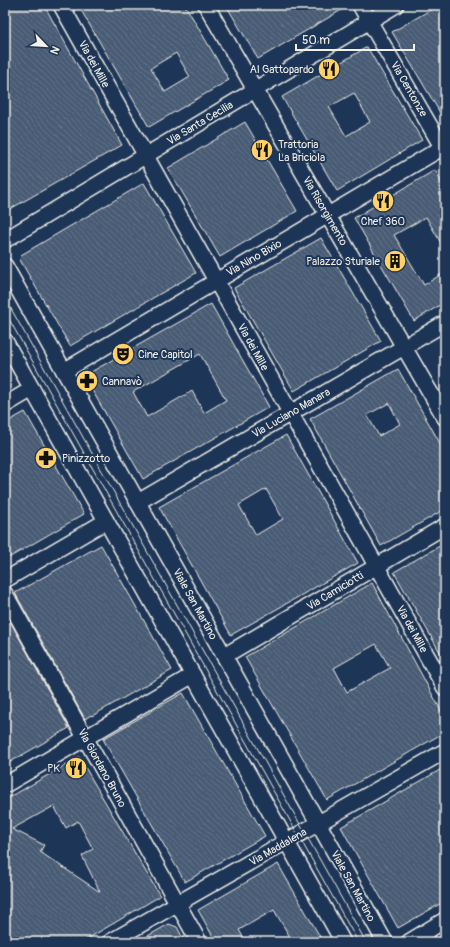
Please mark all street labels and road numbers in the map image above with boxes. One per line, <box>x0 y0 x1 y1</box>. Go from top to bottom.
street label: Via dei Mille <box>76 38 113 90</box>
street label: Via Centonze <box>388 59 430 119</box>
street label: Via Santa Cecilia <box>165 98 235 148</box>
street label: Via Risorgimento <box>300 174 350 248</box>
street label: Via Nino Bixio <box>224 237 284 279</box>
street label: Via dei Mille <box>235 321 272 373</box>
street label: Via Luciano Manara <box>250 385 332 441</box>
street label: Viale San Martino <box>170 566 220 642</box>
street label: Via Camiciotti <box>304 569 366 613</box>
street label: Via dei Mille <box>394 603 431 655</box>
street label: Via Giordano Bruno <box>75 726 129 810</box>
street label: Via Maddalena <box>247 825 309 869</box>
street label: Viale San Martino <box>328 848 378 924</box>

